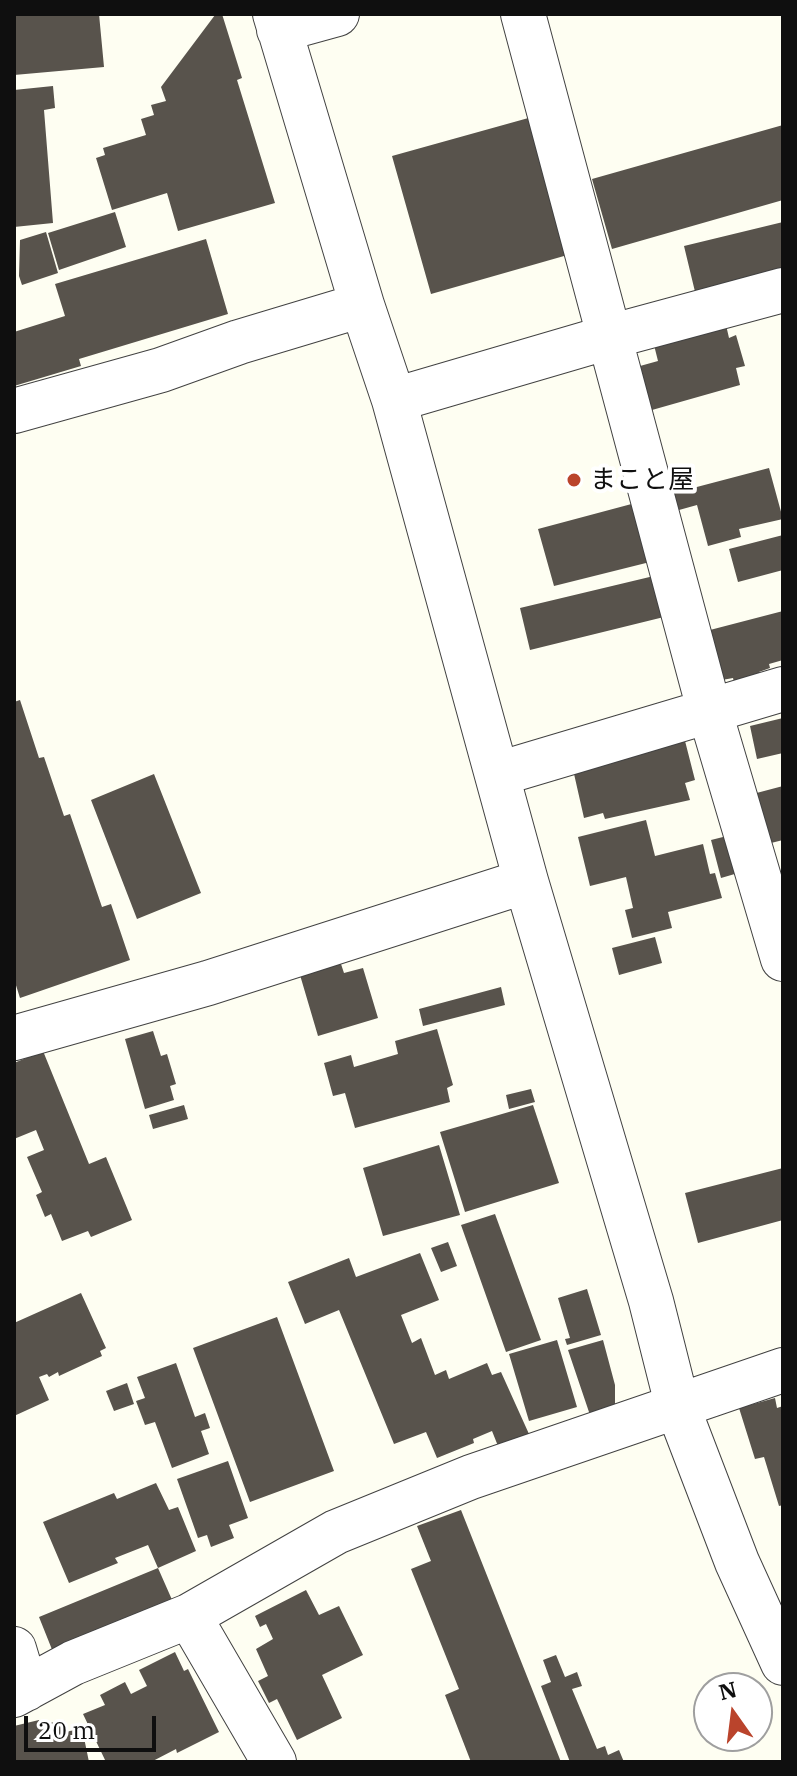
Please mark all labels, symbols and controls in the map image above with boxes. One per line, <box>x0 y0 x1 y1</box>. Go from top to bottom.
place label: まこと屋 <box>590 464 694 496</box>
marker: まこと屋 <box>565 471 583 489</box>
north arrow <box>693 1672 773 1752</box>
text: N <box>716 1674 740 1706</box>
scale bar <box>28 1700 160 1750</box>
text: 20 m <box>38 1714 95 1746</box>

